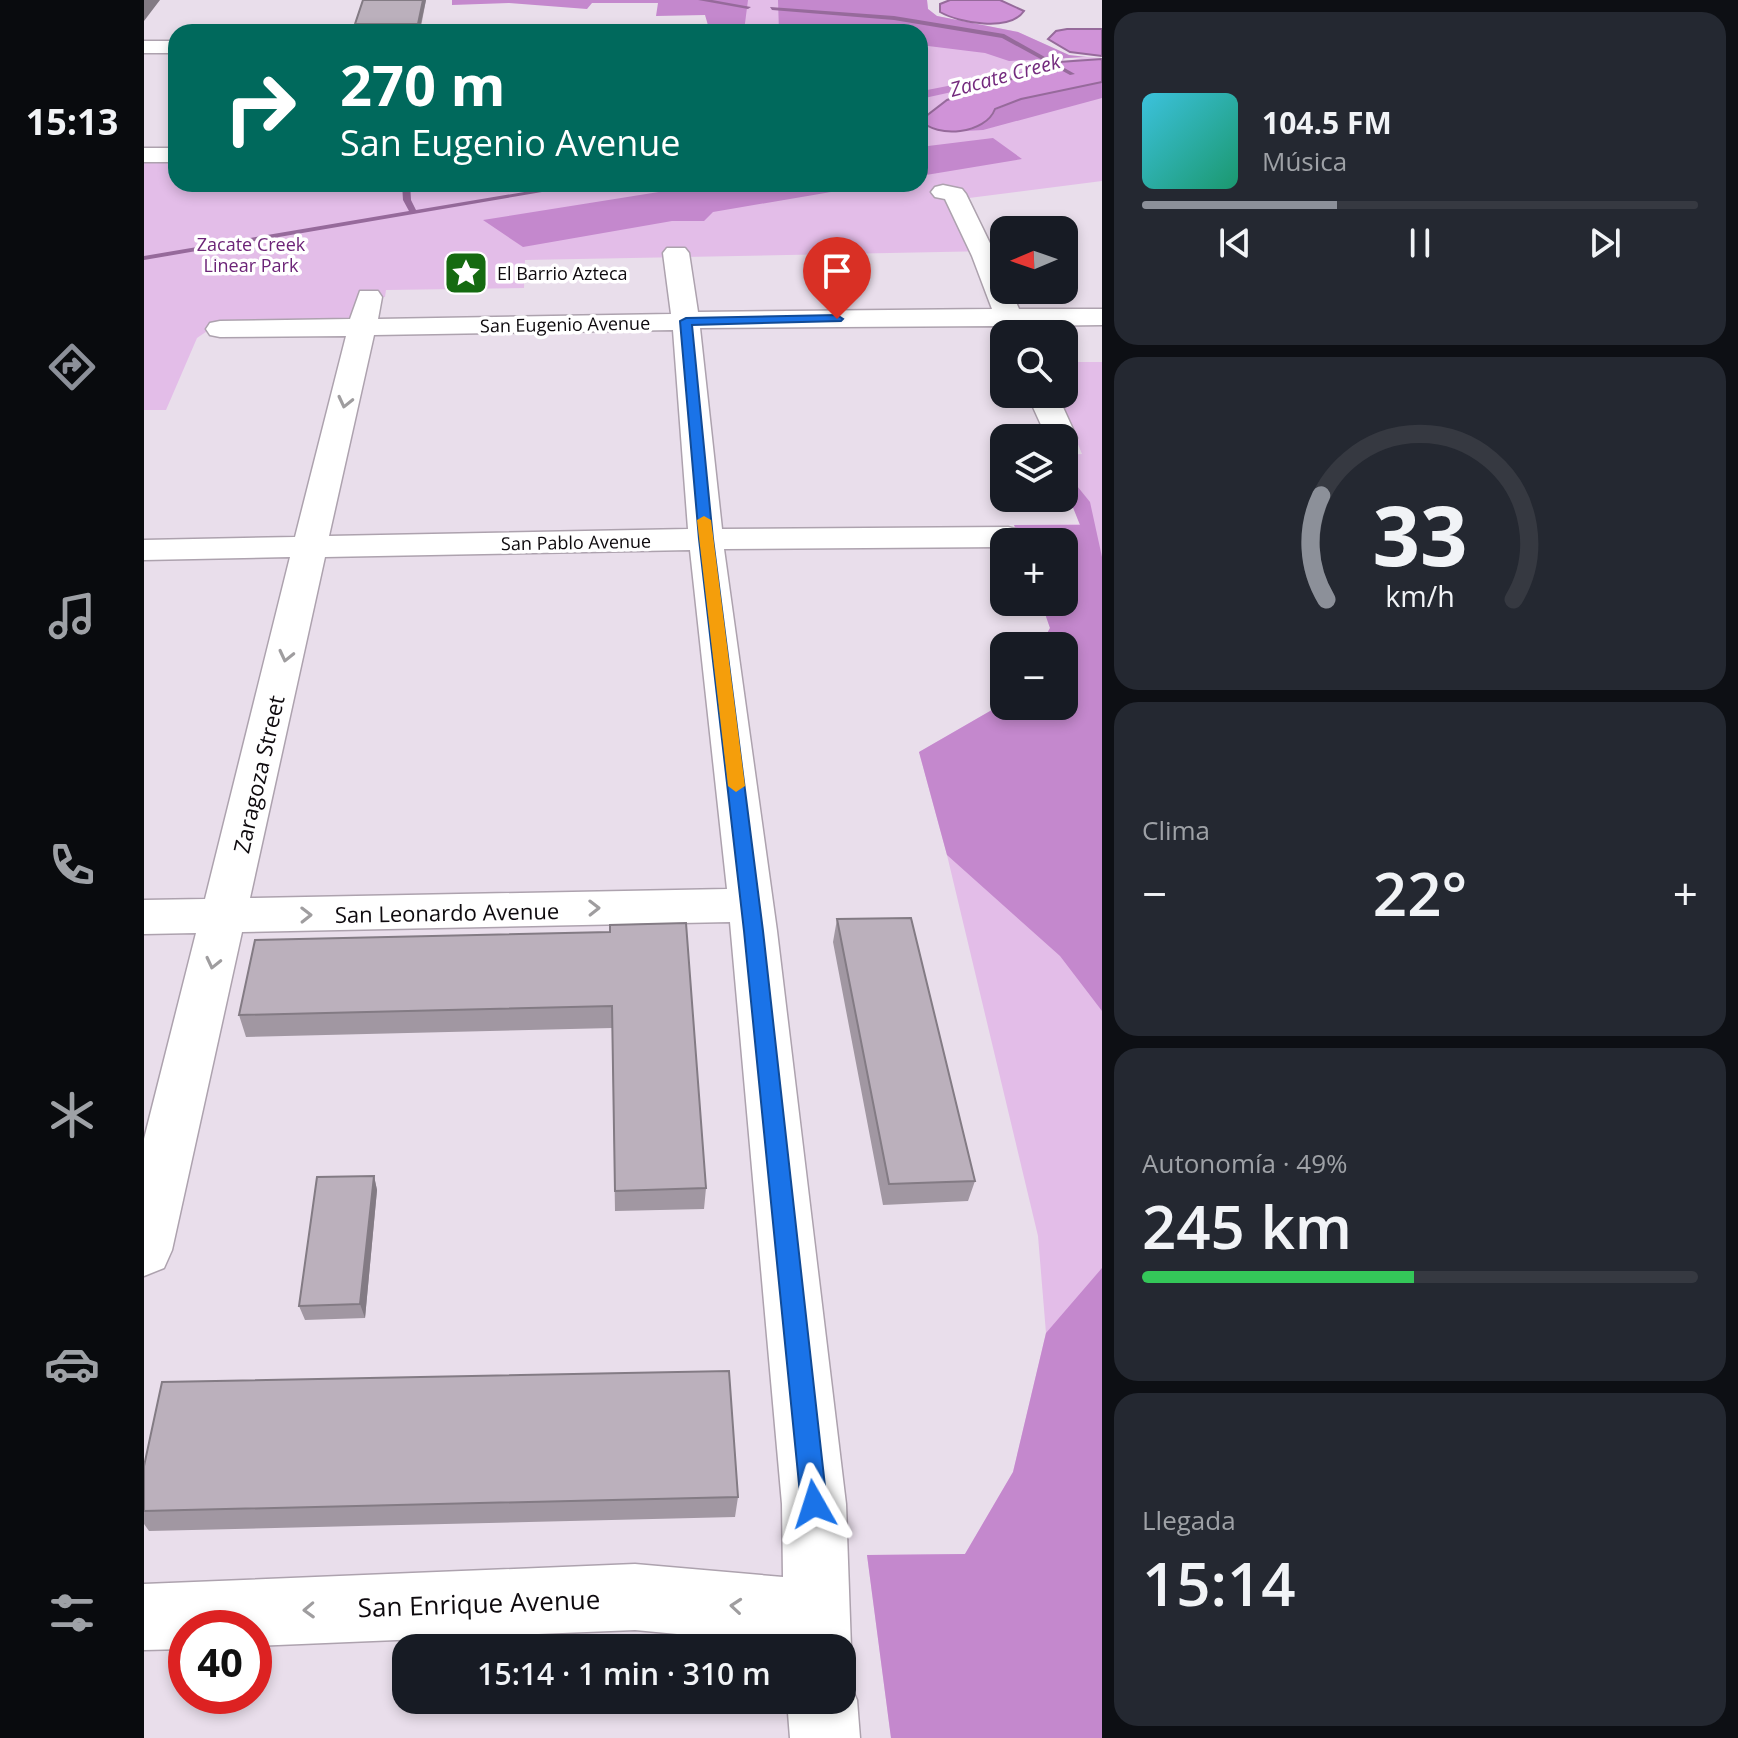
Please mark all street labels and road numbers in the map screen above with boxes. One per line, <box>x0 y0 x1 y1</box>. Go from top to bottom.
street label: San Eugenio Avenue <box>480 311 650 337</box>
street label: San Pablo Avenue <box>501 529 651 555</box>
street label: Zaragoza Street <box>225 692 291 856</box>
street label: San Leonardo Avenue <box>335 895 559 929</box>
street label: San Enrique Avenue <box>357 1581 601 1625</box>

